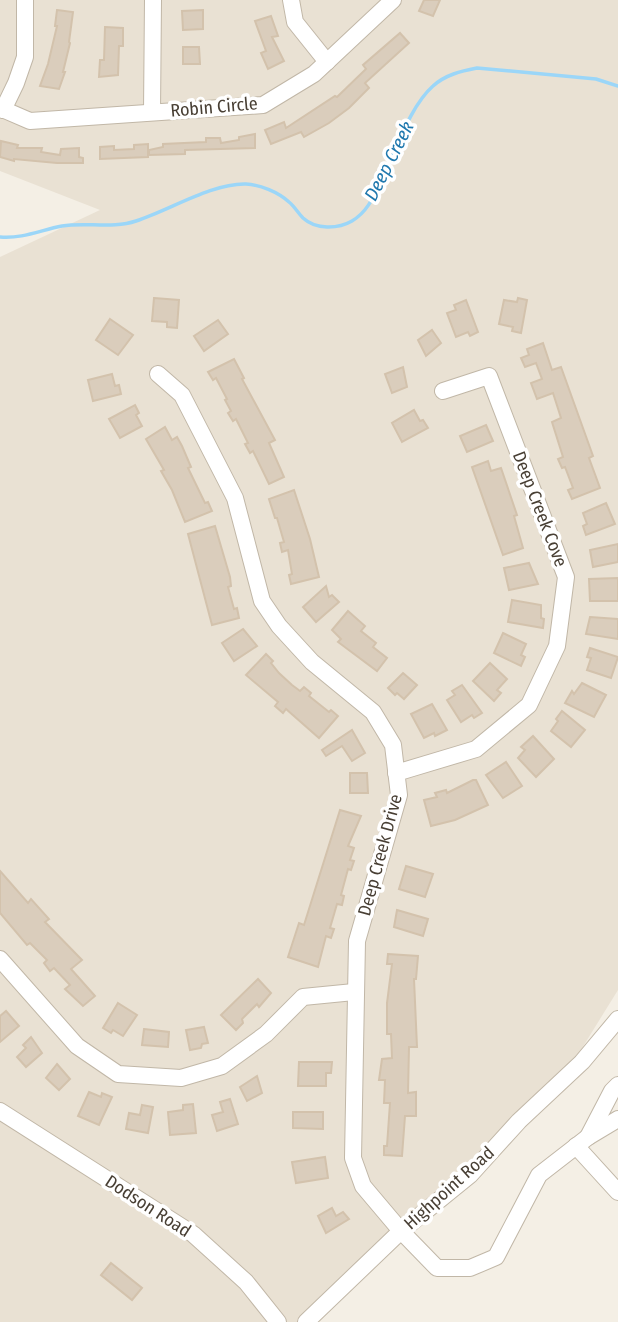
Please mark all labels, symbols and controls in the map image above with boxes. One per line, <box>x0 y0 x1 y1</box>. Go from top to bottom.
street label: Robin Circle <box>169 92 259 122</box>
water label: Deep Creek <box>359 117 419 205</box>
street label: Deep Creek Cove <box>508 448 572 570</box>
street label: Deep Creek Drive <box>353 792 407 918</box>
street label: Highpoint Road <box>399 1142 499 1234</box>
street label: Dodson Road <box>101 1170 195 1242</box>

